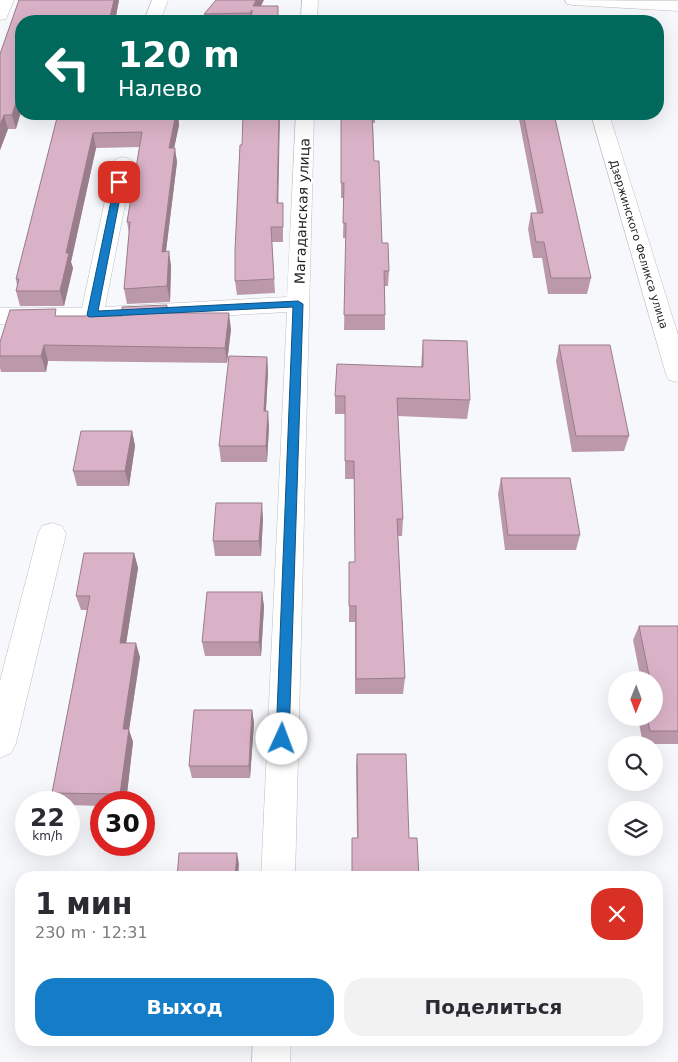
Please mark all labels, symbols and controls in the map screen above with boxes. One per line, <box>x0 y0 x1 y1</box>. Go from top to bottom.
icon: left <box>35 35 100 100</box>
text: 120 m <box>118 35 240 75</box>
text: Налево <box>118 76 202 101</box>
street label: Магаданская улица <box>291 138 313 284</box>
street label: Дзержинского Феликса улица <box>607 158 670 330</box>
pin <box>98 161 140 203</box>
icon: arrive <box>105 168 133 196</box>
north arrow <box>608 671 662 726</box>
map controls <box>608 671 663 856</box>
position arrow <box>255 712 307 764</box>
button: search <box>608 736 663 791</box>
speed limit sign: 30 <box>90 791 155 856</box>
button: layers <box>608 801 663 856</box>
text: 22 <box>30 803 65 832</box>
text: km/h <box>32 829 63 843</box>
text: 1 мин <box>35 886 133 921</box>
button: close <box>591 888 643 940</box>
text: 230 m · 12:31 <box>35 923 148 942</box>
button: Выход <box>35 978 334 1036</box>
button: Поделиться <box>344 978 643 1036</box>

